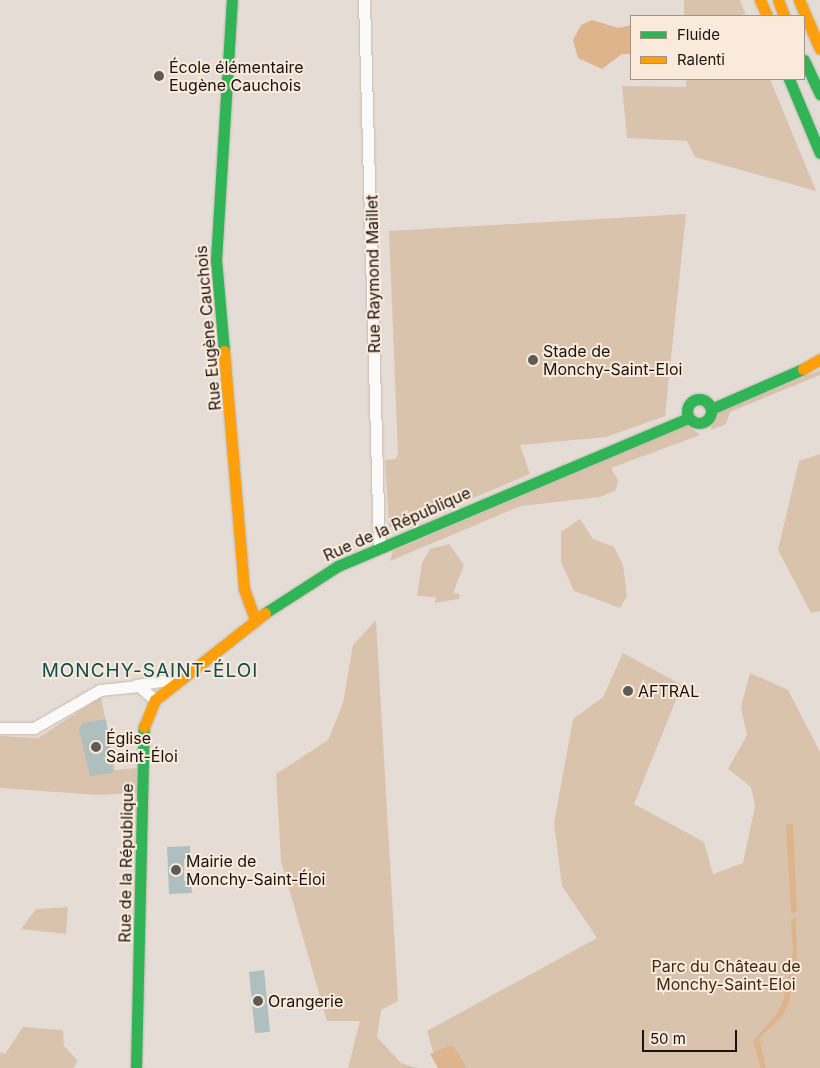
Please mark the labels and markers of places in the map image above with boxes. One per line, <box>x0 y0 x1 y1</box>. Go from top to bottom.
place label: École élémentaire Eugène Cauchois <box>169 57 304 95</box>
marker: École élémentaire Eugène Cauchois <box>153 70 165 82</box>
place label: Stade de Monchy-Saint-Eloi <box>543 341 682 379</box>
marker: Stade de Monchy-Saint-Eloi <box>527 354 539 366</box>
place label: AFTRAL <box>638 681 699 701</box>
marker: AFTRAL <box>622 685 634 697</box>
place label: Église Saint-Éloi <box>106 728 178 766</box>
marker: Église Saint-Éloi <box>90 741 102 753</box>
place label: Mairie de Monchy-Saint-Éloi <box>186 851 325 889</box>
marker: Mairie de Monchy-Saint-Éloi <box>170 864 182 876</box>
place label: Orangerie <box>268 991 343 1011</box>
marker: Orangerie <box>252 995 264 1007</box>

